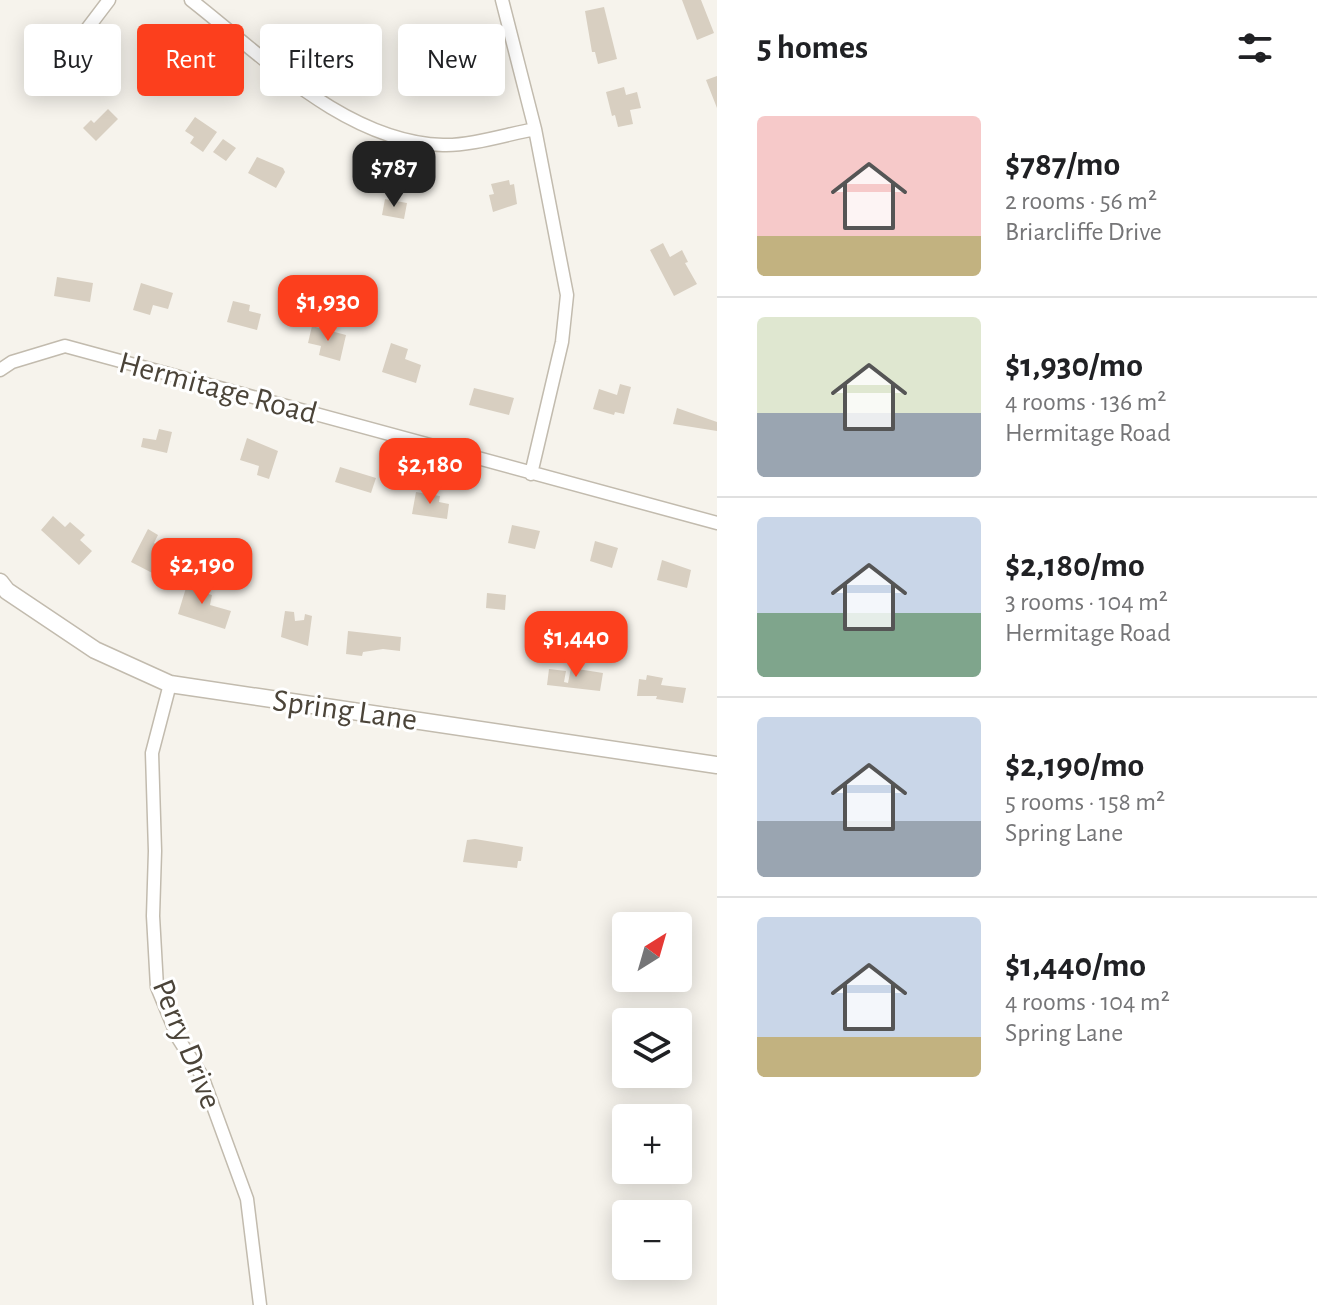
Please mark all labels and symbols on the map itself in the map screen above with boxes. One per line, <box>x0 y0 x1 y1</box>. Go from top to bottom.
pin: $787 <box>347 141 441 209</box>
pin: $1,930 <box>263 275 393 343</box>
street label: Hermitage Road <box>115 346 321 430</box>
pin: $2,180 <box>365 438 495 506</box>
pin: $2,190 <box>137 538 267 606</box>
pin: $1,440 <box>511 611 641 679</box>
street label: Spring Lane <box>271 684 419 736</box>
north arrow <box>612 912 692 992</box>
street label: Perry Drive <box>147 975 227 1113</box>

